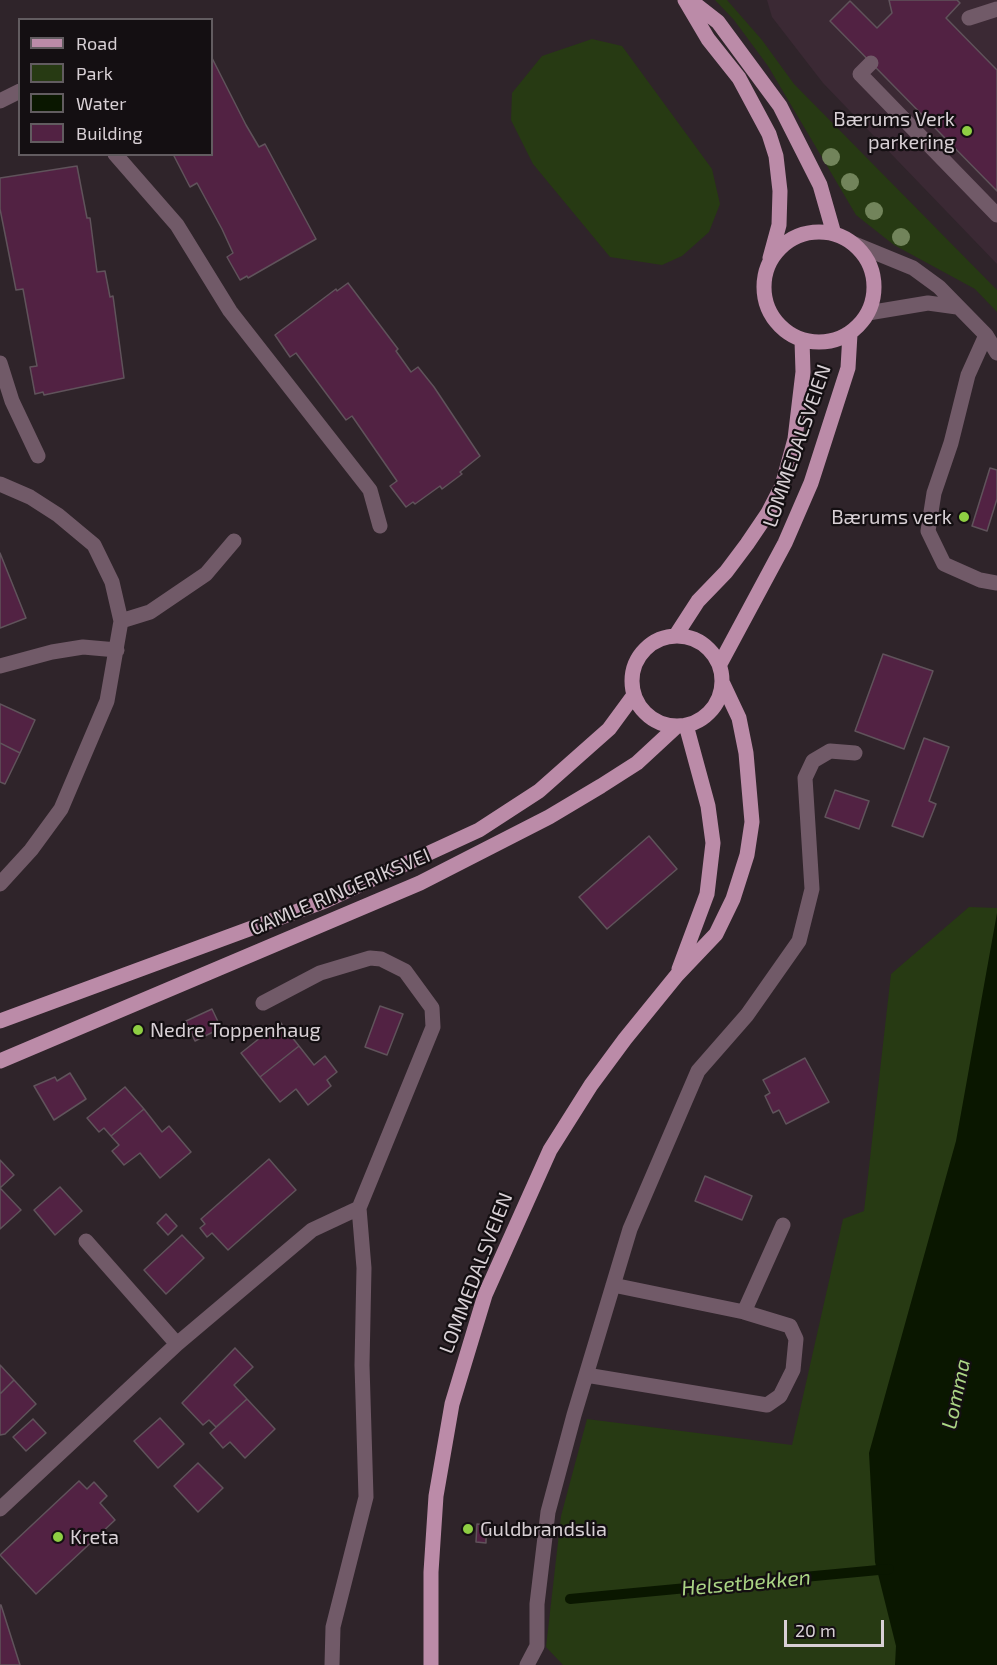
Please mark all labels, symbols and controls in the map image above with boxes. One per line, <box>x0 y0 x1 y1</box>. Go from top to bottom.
legend <box>18 18 213 156</box>
text: Road <box>76 32 117 54</box>
text: Park <box>76 62 113 84</box>
text: Water <box>76 92 126 114</box>
place label: Bærums Verk parkering <box>833 107 955 154</box>
text: Building <box>76 122 143 144</box>
marker: Bærums Verk parkering <box>960 124 974 138</box>
street label: LOMMEDALSVEIEN <box>758 361 836 531</box>
place label: Bærums verk <box>831 505 952 529</box>
marker: Bærums verk <box>957 510 971 524</box>
street label: GAMLE RINGERIKSVEI <box>246 843 434 941</box>
place label: Nedre Toppenhaug <box>150 1018 321 1042</box>
marker: Nedre Toppenhaug <box>131 1023 145 1037</box>
street label: LOMMEDALSVEIEN <box>434 1189 518 1357</box>
water label: Lomma <box>936 1357 976 1431</box>
place label: Guldbrandslia <box>480 1517 607 1541</box>
marker: Guldbrandslia <box>461 1522 475 1536</box>
place label: Kreta <box>70 1525 119 1549</box>
marker: Kreta <box>51 1530 65 1544</box>
water label: Helsetbekken <box>680 1565 812 1601</box>
scale bar <box>787 1608 888 1646</box>
text: 20 m <box>795 1619 836 1641</box>

